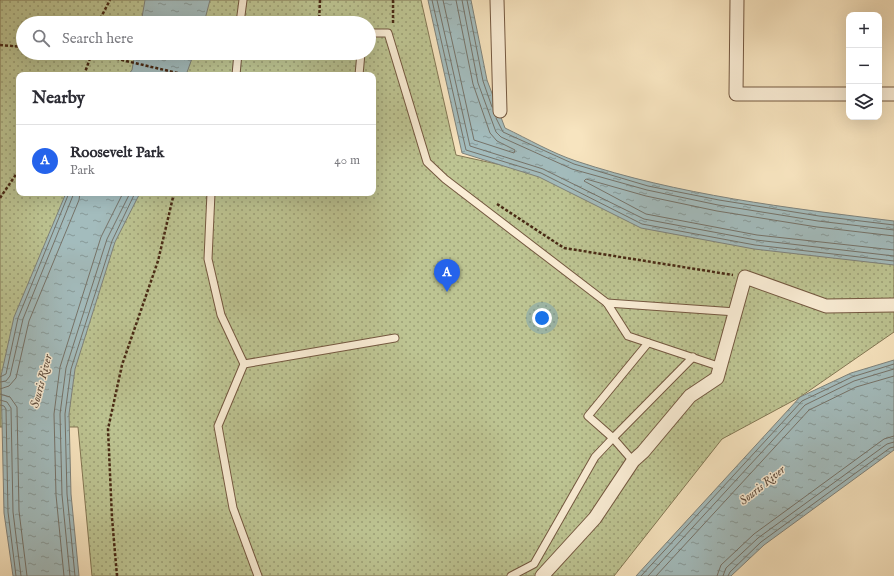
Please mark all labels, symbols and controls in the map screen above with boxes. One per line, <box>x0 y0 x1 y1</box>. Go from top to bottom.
map controls <box>846 12 882 120</box>
button: + <box>846 12 882 48</box>
search box <box>16 16 376 60</box>
icon: search <box>30 27 52 49</box>
text: Search here <box>62 29 133 48</box>
button: − <box>846 48 882 84</box>
button: layers <box>846 84 882 120</box>
text: Nearby <box>32 88 85 109</box>
text: Roosevelt Park <box>70 143 164 162</box>
text: A <box>41 152 49 169</box>
text: 40 m <box>334 152 360 169</box>
text: Park <box>70 162 95 179</box>
pin: A <box>434 259 460 292</box>
your location <box>532 308 552 328</box>
water label: Souris River <box>27 352 56 409</box>
water label: Souris River <box>736 462 789 508</box>

